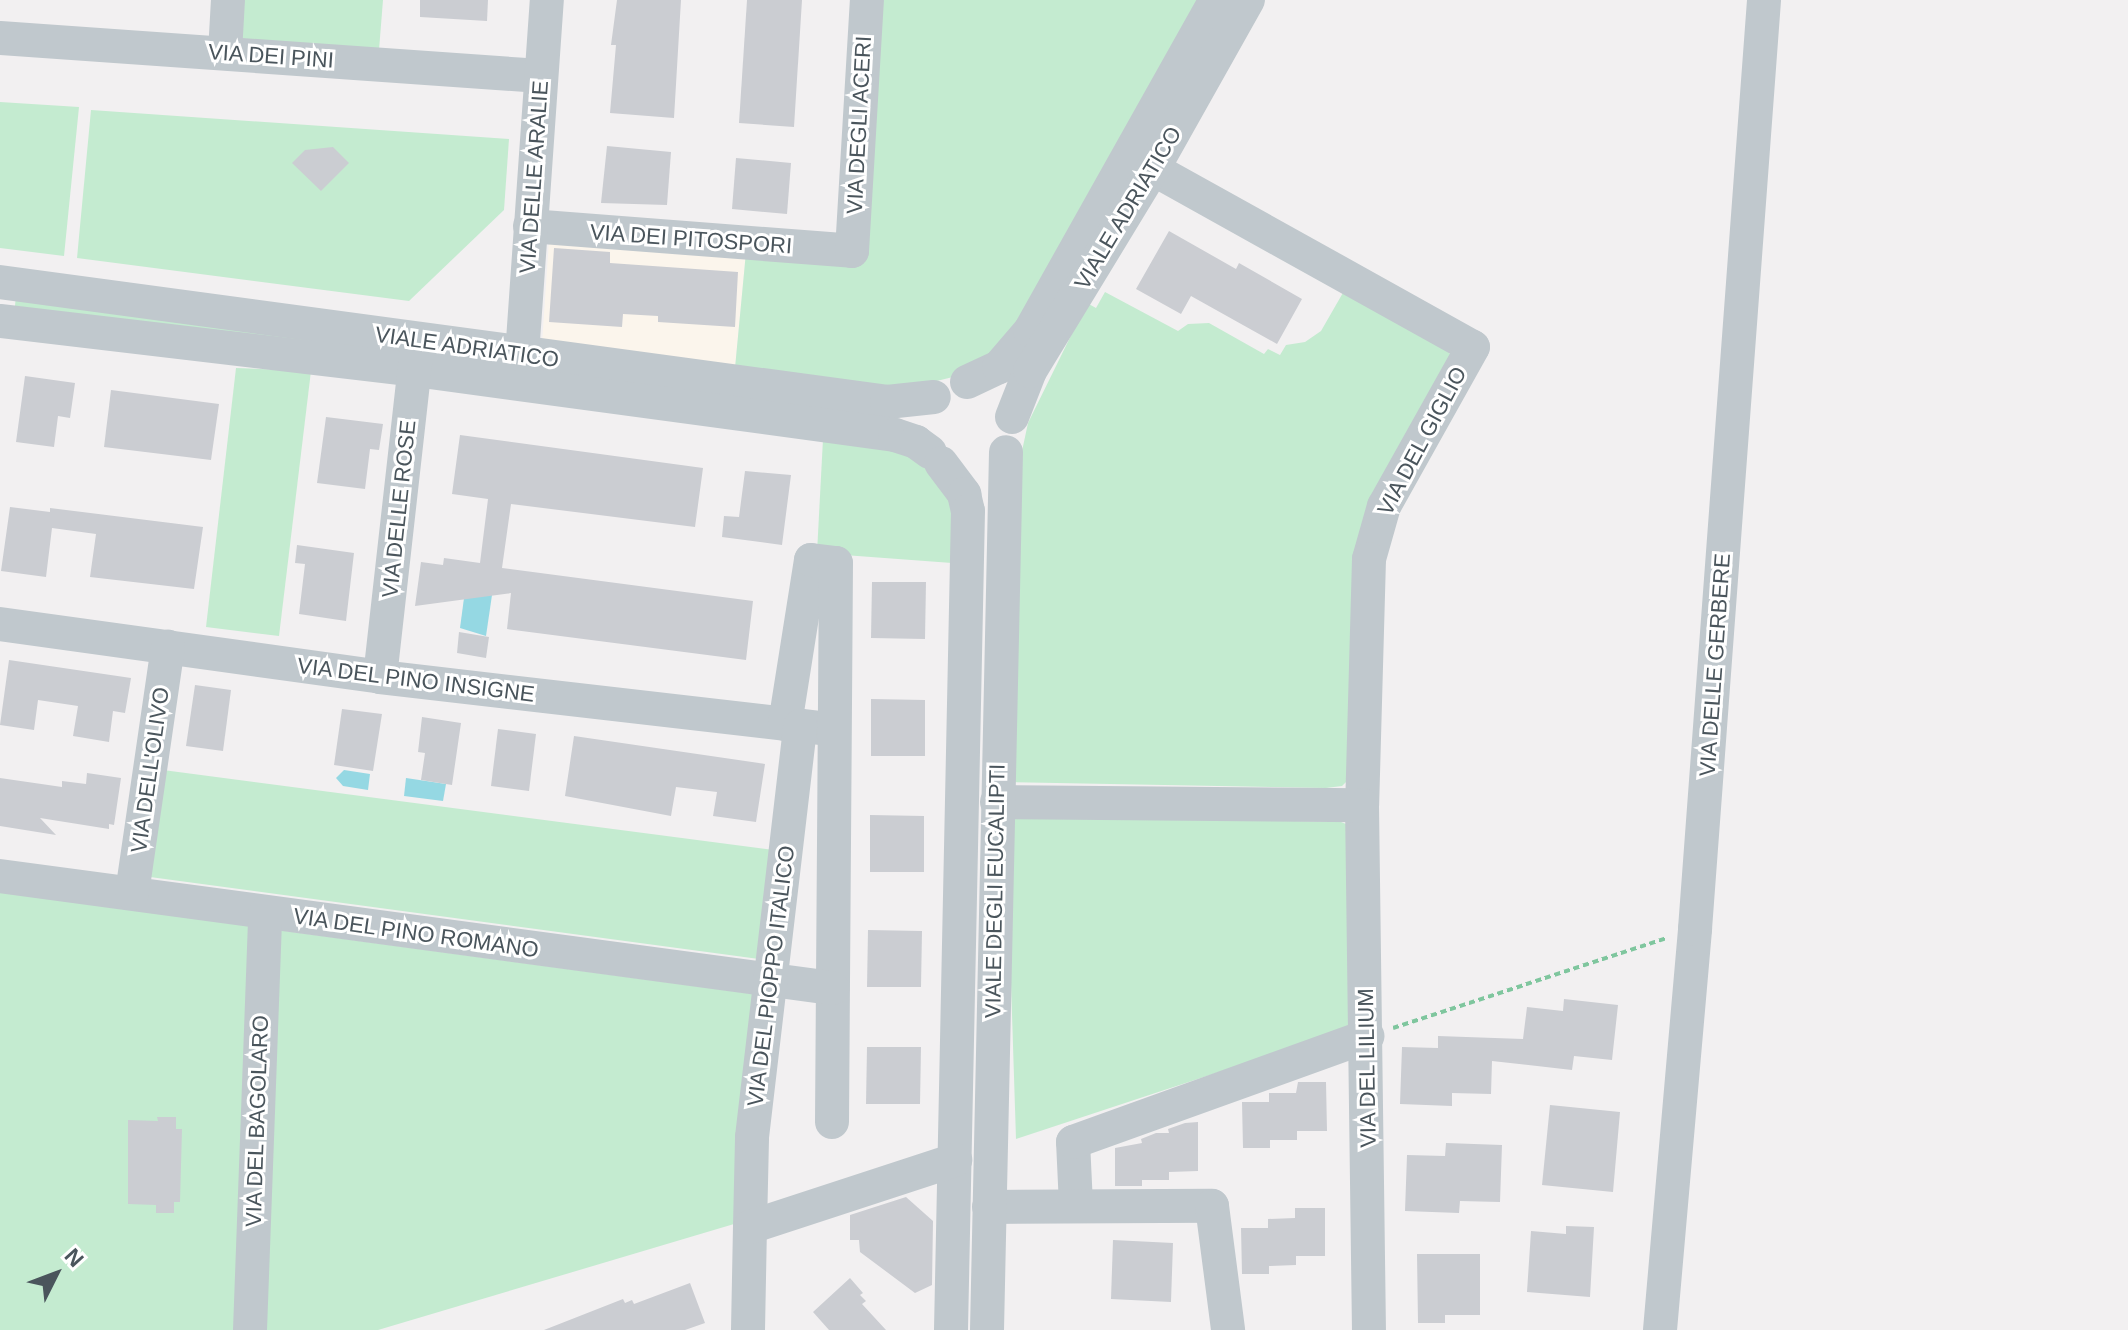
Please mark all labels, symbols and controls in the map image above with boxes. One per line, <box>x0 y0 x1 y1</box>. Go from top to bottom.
street label: VIA DEGLI ACERI <box>841 34 877 216</box>
street label: VIA DEI PINI <box>207 38 335 74</box>
street label: VIA DELLE ARALIE <box>514 78 554 276</box>
street label: VIALE ADRIATICO <box>1069 121 1187 295</box>
street label: VIA DEI PITOSPORI <box>588 219 794 259</box>
street label: VIALE ADRIATICO <box>373 321 561 373</box>
street label: VIA DEL GIGLIO <box>1371 361 1473 521</box>
street label: VIA DELLE ROSE <box>376 418 422 600</box>
street label: VIA DELLE GERBERE <box>1694 552 1736 778</box>
street label: VIA DEL PINO INSIGNE <box>295 652 537 708</box>
street label: VIA DELL'OLIVO <box>125 685 175 855</box>
street label: VIALE DEGLI EUCALIPTI <box>980 764 1010 1018</box>
street label: VIA DEL PIOPPO ITALICO <box>742 843 800 1109</box>
street label: VIA DEL PINO ROMANO <box>291 903 541 963</box>
street label: VIA DEL LILIUM <box>1352 987 1382 1149</box>
street label: VIA DEL BAGOLARO <box>240 1014 274 1228</box>
north arrow <box>16 1234 96 1314</box>
text: N <box>60 1243 89 1272</box>

